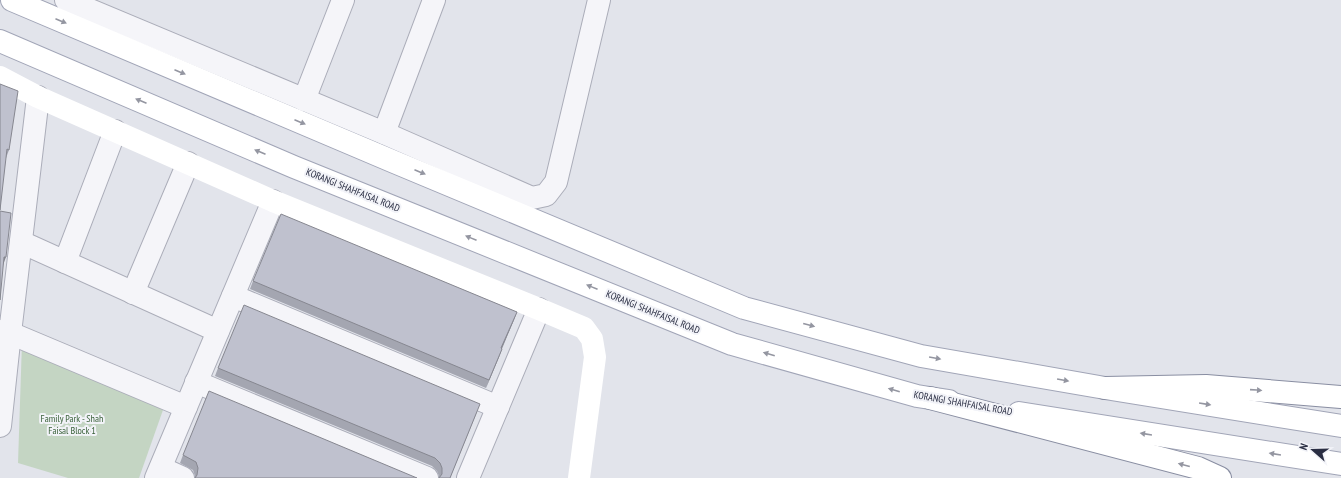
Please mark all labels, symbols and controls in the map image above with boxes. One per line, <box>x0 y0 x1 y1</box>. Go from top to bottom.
one-way arrow <box>55 18 66 24</box>
one-way arrow <box>175 69 187 75</box>
one-way arrow <box>134 98 146 104</box>
one-way arrow <box>295 119 306 125</box>
one-way arrow <box>254 149 266 155</box>
street label: KORANGI SHAHFAISAL ROAD <box>304 165 402 215</box>
one-way arrow <box>414 169 426 176</box>
one-way arrow <box>465 235 477 241</box>
one-way arrow <box>586 284 598 290</box>
street label: KORANGI SHAHFAISAL ROAD <box>604 287 702 337</box>
one-way arrow <box>803 322 815 328</box>
one-way arrow <box>763 351 775 357</box>
one-way arrow <box>929 355 941 361</box>
one-way arrow <box>1057 377 1069 383</box>
one-way arrow <box>888 387 900 393</box>
one-way arrow <box>1250 387 1262 393</box>
street label: KORANGI SHAHFAISAL ROAD <box>913 388 1013 418</box>
one-way arrow <box>1199 401 1211 407</box>
park label: Family Park - Shah Faisal Block 1 <box>41 412 103 437</box>
one-way arrow <box>1140 430 1152 436</box>
north arrow <box>1293 430 1333 470</box>
text: N <box>1296 441 1311 452</box>
one-way arrow <box>1269 451 1281 457</box>
one-way arrow <box>1178 461 1190 467</box>

